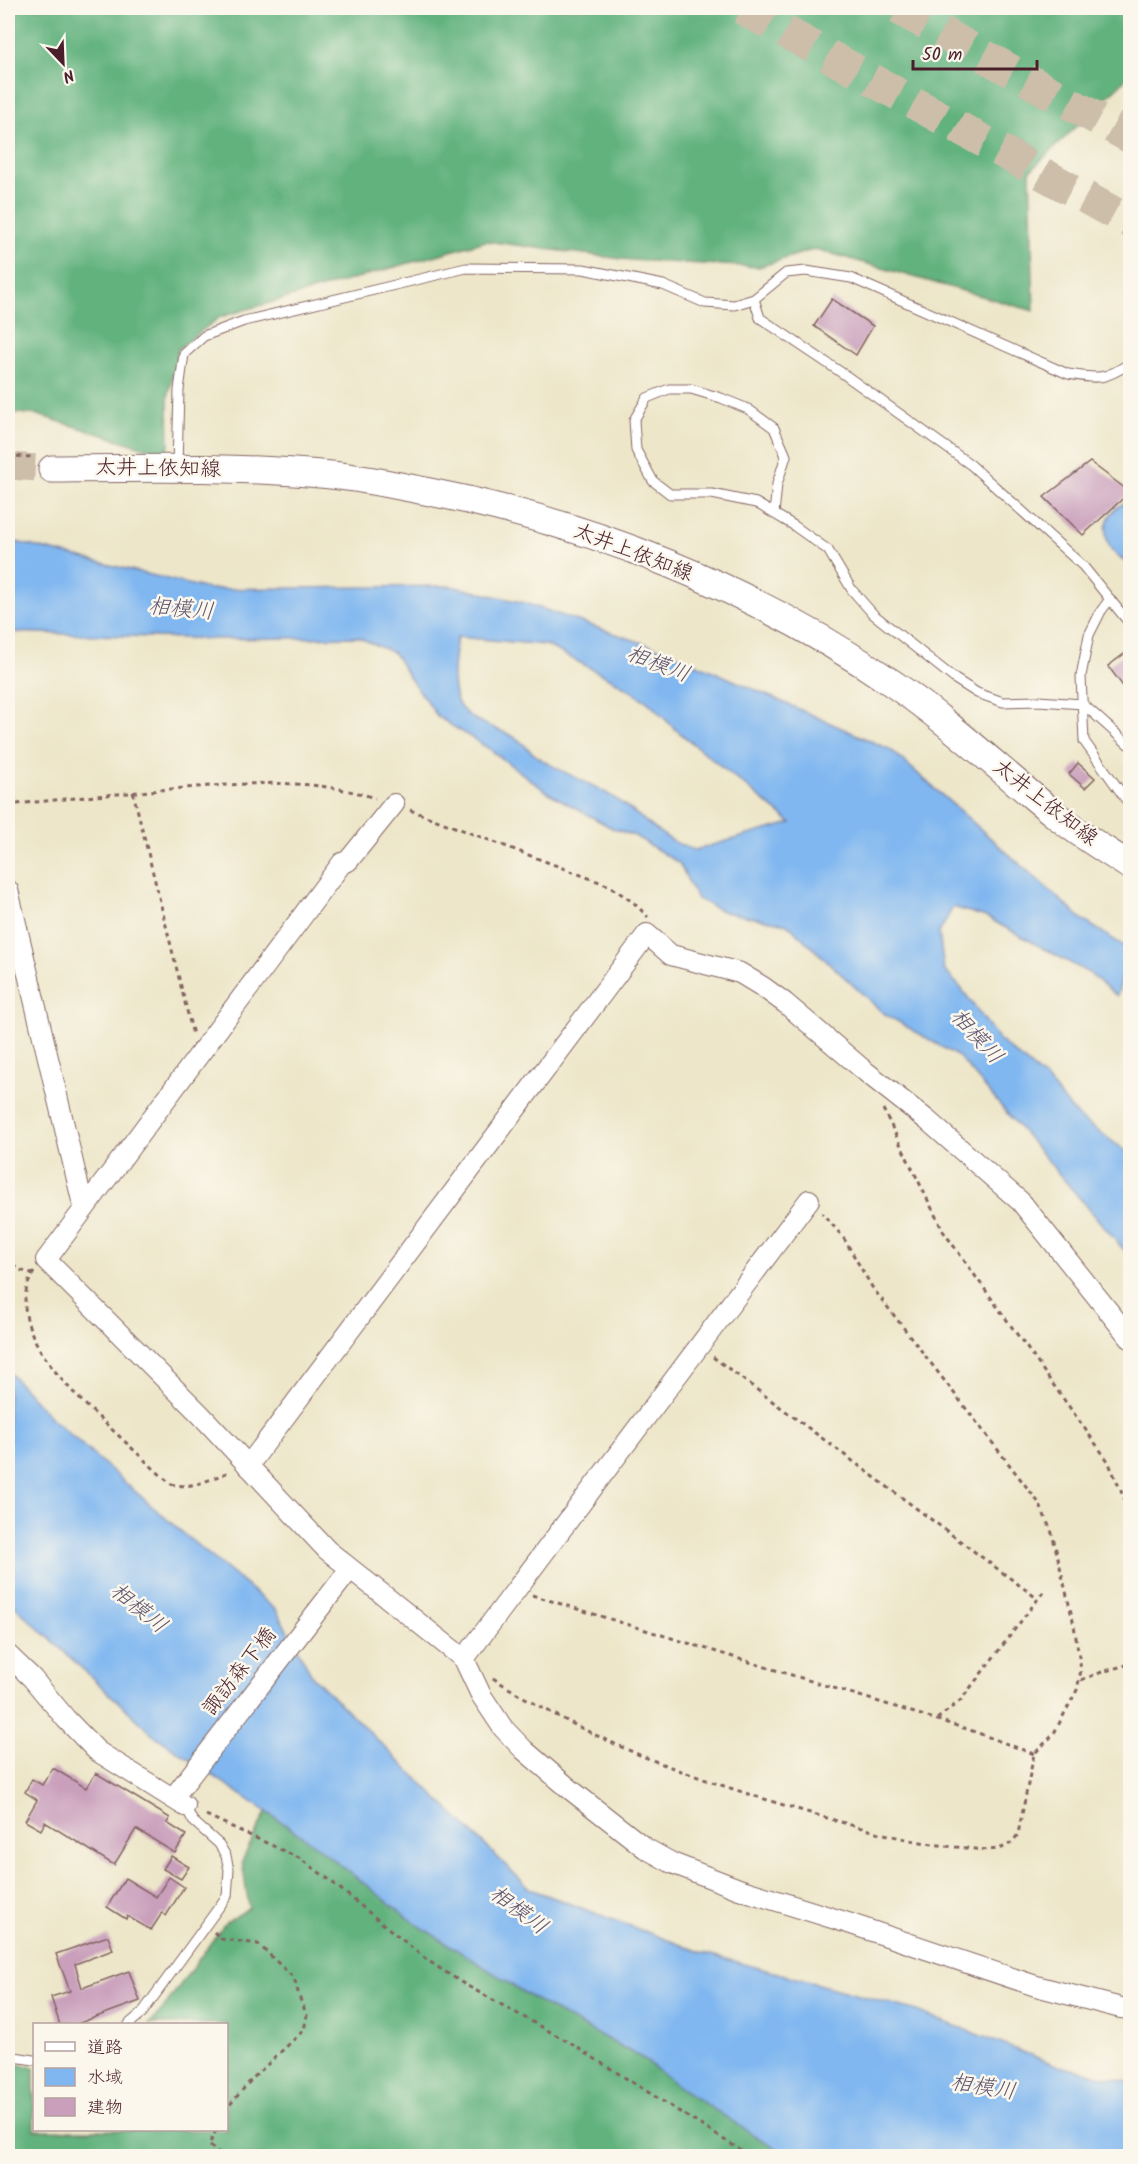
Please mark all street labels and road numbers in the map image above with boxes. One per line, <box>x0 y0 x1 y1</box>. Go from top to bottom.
street label: 太井上依知線 <box>95 451 221 487</box>
street label: 太井上依知線 <box>568 515 698 591</box>
street label: 太井上依知線 <box>985 751 1105 855</box>
street label: 諏訪森下橋 <box>195 1620 285 1724</box>

